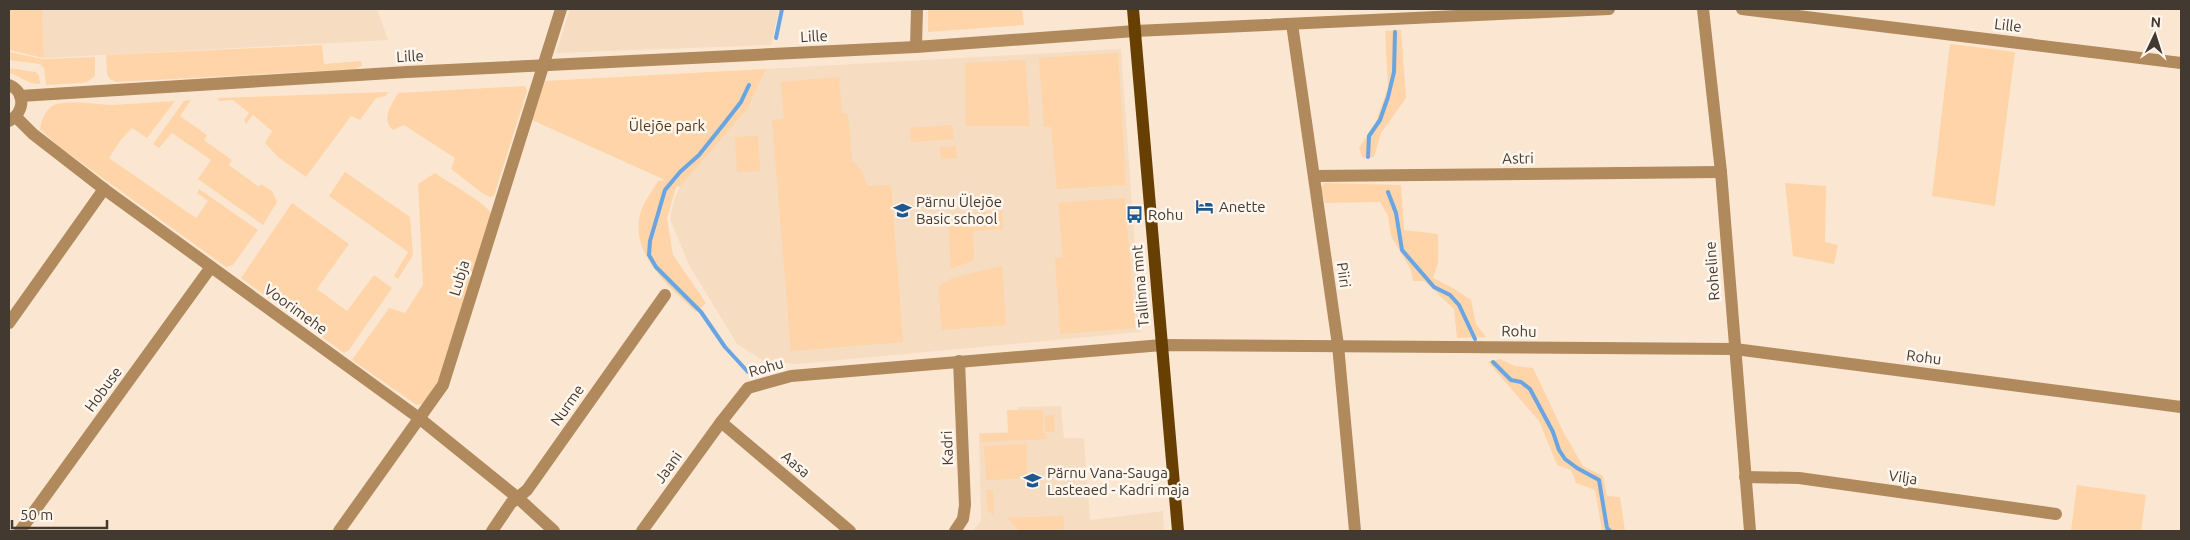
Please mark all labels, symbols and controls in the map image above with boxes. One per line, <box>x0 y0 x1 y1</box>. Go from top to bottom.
north arrow <box>2130 10 2180 60</box>
text: N <box>2150 14 2162 30</box>
street label: Lille <box>1993 15 2023 35</box>
street label: Lille <box>800 27 828 45</box>
street label: Lille <box>396 47 424 65</box>
park label: Ülejõe park <box>629 117 706 134</box>
street label: Astri <box>1502 149 1534 167</box>
place label: Pärnu Ülejõe Basic school <box>916 193 1002 227</box>
hotel icon: Anette <box>1195 196 1215 216</box>
place label: Anette <box>1219 198 1266 215</box>
school or university icon: Pärnu Ülejõe Basic school <box>892 200 912 220</box>
bus stop icon: Rohu <box>1124 204 1144 224</box>
place label: Rohu <box>1148 206 1183 223</box>
street label: Roheline <box>1701 241 1723 301</box>
street label: Tallinna mnt <box>1128 244 1152 328</box>
street label: Lubja <box>446 258 472 298</box>
street label: Piiri <box>1334 261 1354 289</box>
street label: Voorimehe <box>261 280 331 338</box>
street label: Rohu <box>1501 322 1537 340</box>
street label: Rohu <box>1905 346 1943 368</box>
street label: Rohu <box>747 354 785 380</box>
street label: Hobuse <box>81 363 125 415</box>
street label: Nurme <box>547 381 587 429</box>
street label: Kadri <box>938 430 956 466</box>
street label: Aasa <box>778 447 814 481</box>
street label: Jaani <box>651 448 685 486</box>
place label: Pärnu Vana-Sauga Lasteaed - Kadri maja <box>1047 464 1189 498</box>
street label: Vilja <box>1887 467 1919 487</box>
school or university icon: Pärnu Vana-Sauga Lasteaed - Kadri maja <box>1023 471 1043 491</box>
scale bar <box>12 498 108 530</box>
text: 50 m <box>20 506 53 523</box>

